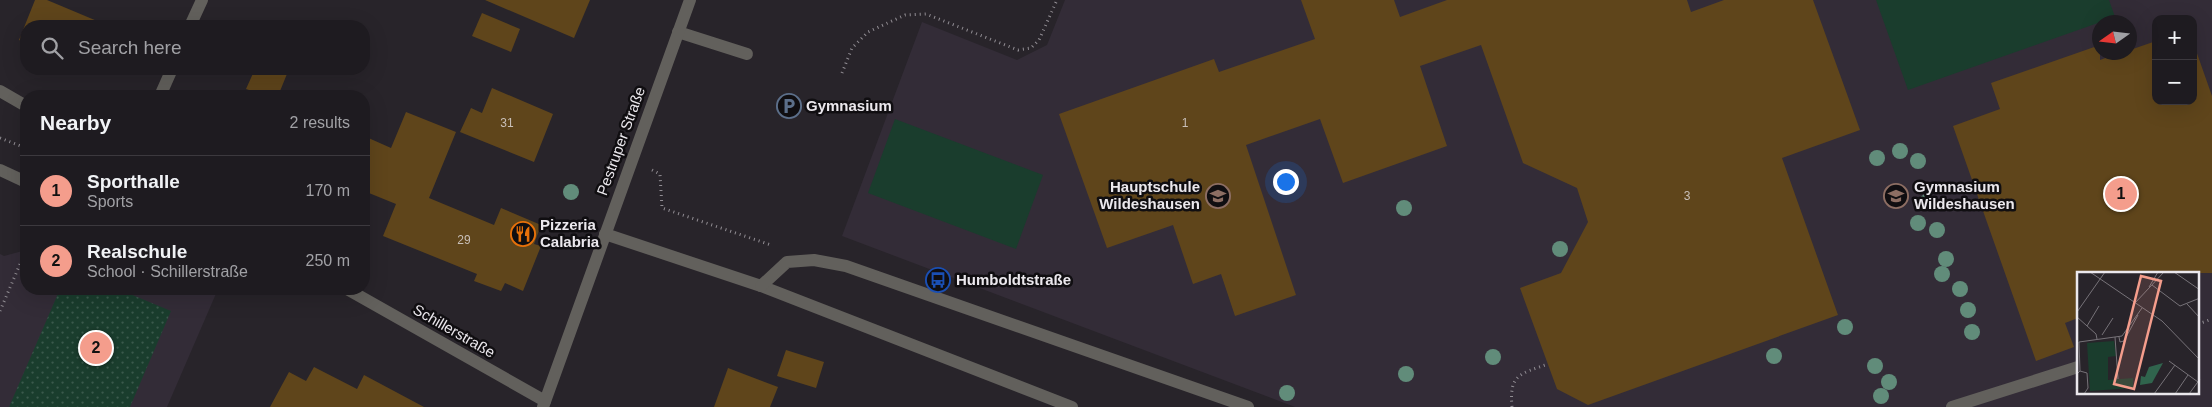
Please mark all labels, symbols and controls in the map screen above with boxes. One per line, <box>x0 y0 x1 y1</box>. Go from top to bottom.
north arrow <box>2092 15 2137 60</box>
map controls <box>2152 15 2197 105</box>
button: + <box>2152 15 2197 60</box>
search box <box>20 20 370 75</box>
icon: search <box>38 34 66 62</box>
text: Search here <box>78 37 182 58</box>
button: − <box>2152 60 2197 105</box>
street label: Pestruper Straße <box>593 84 648 197</box>
parking icon: Gymnasium <box>776 93 802 119</box>
place label: Gymnasium <box>806 97 892 114</box>
text: Nearby <box>40 111 111 134</box>
text: 2 results <box>290 114 350 131</box>
house number: 31 <box>500 116 514 130</box>
house number: 1 <box>1182 116 1189 130</box>
your location <box>1273 169 1299 195</box>
text: Sporthalle <box>87 171 180 192</box>
pin: 1 <box>2105 175 2137 213</box>
place label: Hauptschule Wildeshausen <box>1099 178 1200 212</box>
place label: Gymnasium Wildeshausen <box>1914 178 2015 212</box>
text: 1 <box>52 182 60 199</box>
text: 170 m <box>306 182 350 199</box>
school or university icon: Hauptschule Wildeshausen <box>1205 183 1231 209</box>
school or university icon: Gymnasium Wildeshausen <box>1883 183 1909 209</box>
house number: 3 <box>1684 189 1691 203</box>
text: Sports <box>87 193 133 210</box>
place label: Pizzeria Calabria <box>540 216 600 250</box>
restaurant icon: Pizzeria Calabria <box>510 221 536 247</box>
house number: 29 <box>457 233 471 247</box>
text: Realschule <box>87 241 187 262</box>
text: 2 <box>52 252 60 269</box>
text: 250 m <box>306 252 350 269</box>
text: School · Schillerstraße <box>87 263 248 280</box>
bus stop icon: Humboldtstraße <box>925 267 951 293</box>
place label: Humboldtstraße <box>956 271 1071 288</box>
inset map <box>2077 272 2200 394</box>
street label: Schillerstraße <box>410 300 498 361</box>
pin: 2 <box>80 329 112 367</box>

